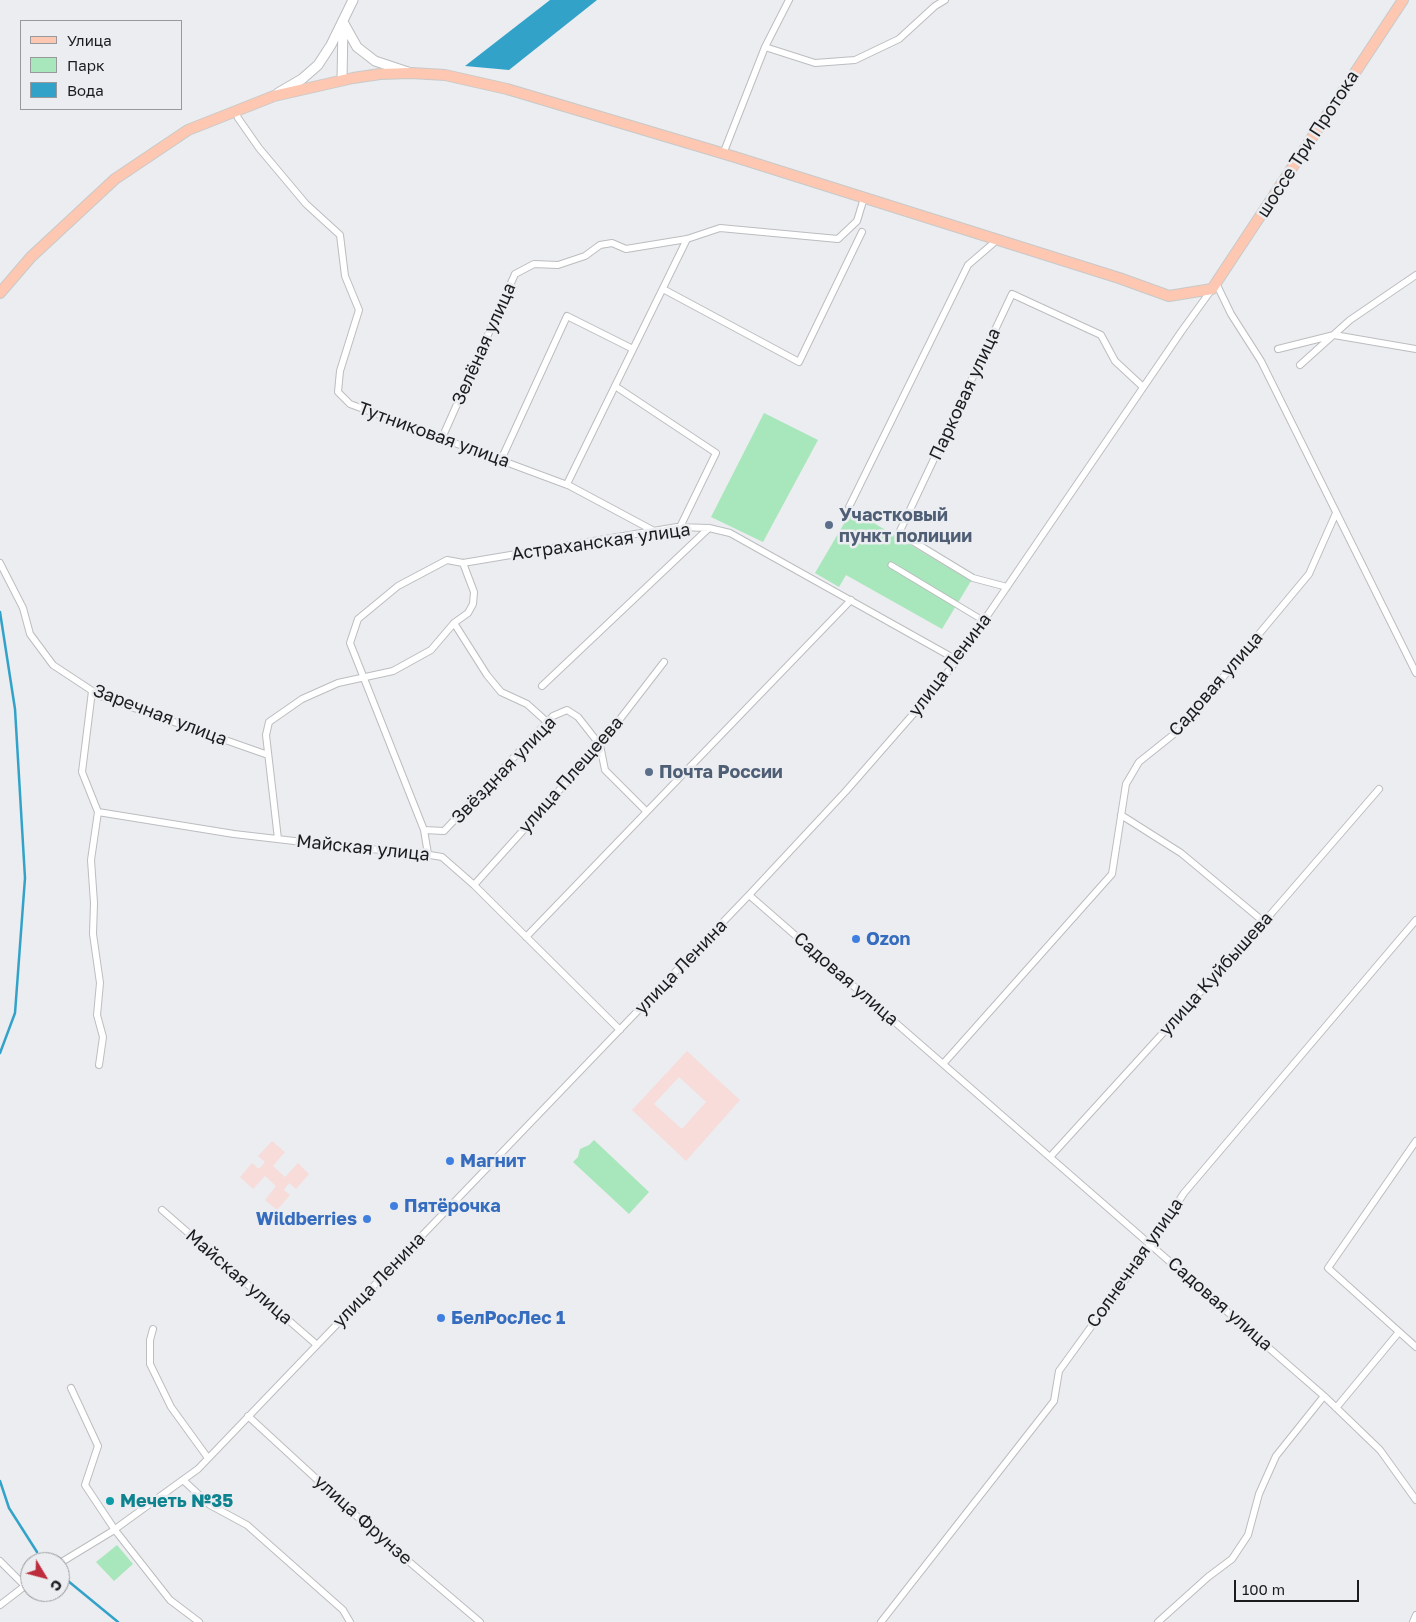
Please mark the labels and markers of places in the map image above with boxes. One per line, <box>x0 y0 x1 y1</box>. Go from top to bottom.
place label: Участковый пункт полиции <box>839 504 972 546</box>
marker: Участковый пункт полиции <box>823 519 835 531</box>
place label: Почта России <box>659 761 783 783</box>
marker: Почта России <box>643 766 655 778</box>
place label: Ozon <box>866 928 910 950</box>
marker: Ozon <box>850 933 862 945</box>
place label: Магнит <box>460 1150 526 1172</box>
marker: Магнит <box>444 1155 456 1167</box>
place label: Пятёрочка <box>404 1195 501 1217</box>
marker: Пятёрочка <box>388 1200 400 1212</box>
place label: Wildberries <box>256 1208 357 1230</box>
marker: Wildberries <box>361 1213 373 1225</box>
place label: БелРосЛес 1 <box>451 1307 565 1329</box>
marker: БелРосЛес 1 <box>435 1312 447 1324</box>
place label: Мечеть №35 <box>120 1490 233 1512</box>
marker: Мечеть №35 <box>104 1495 116 1507</box>

